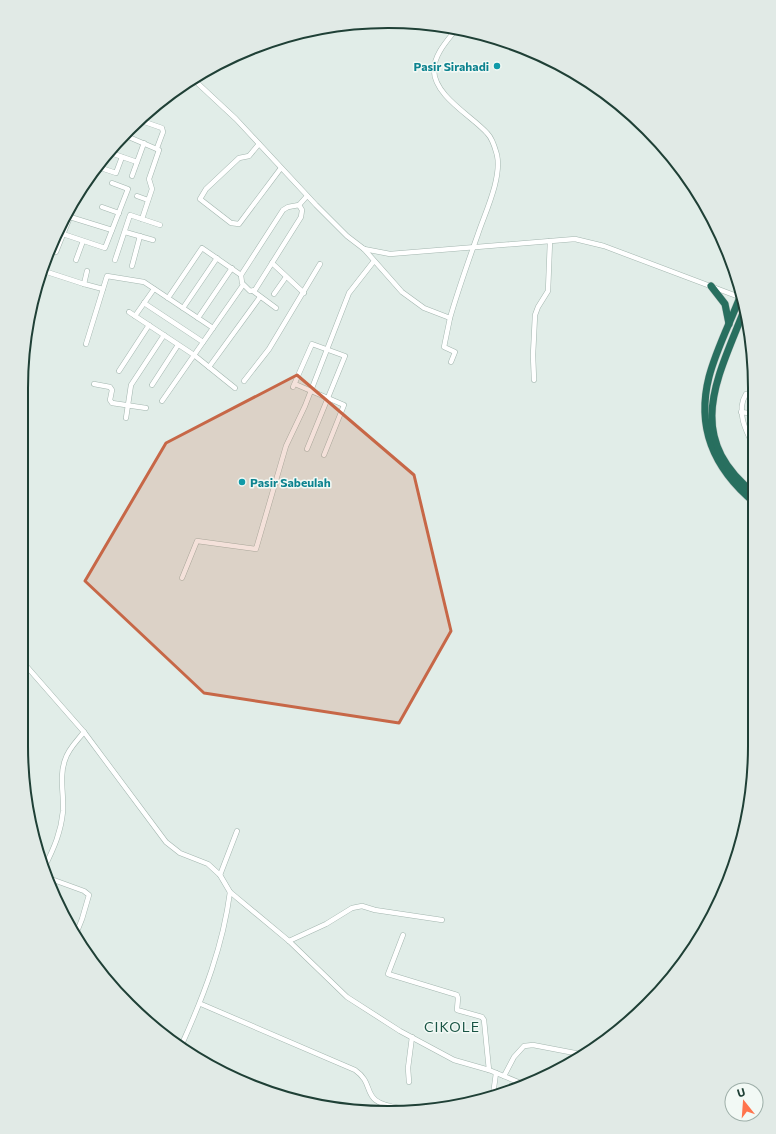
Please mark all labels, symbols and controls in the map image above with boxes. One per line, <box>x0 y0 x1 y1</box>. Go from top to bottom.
place label: Pasir Sirahadi <box>413 59 489 73</box>
marker: Pasir Sirahadi <box>492 61 502 71</box>
place label: Pasir Sabeulah <box>250 475 331 489</box>
marker: Pasir Sabeulah <box>237 477 247 487</box>
district label: CIKOLE <box>424 1018 480 1035</box>
north arrow <box>724 1082 764 1122</box>
text: U <box>735 1085 747 1099</box>

